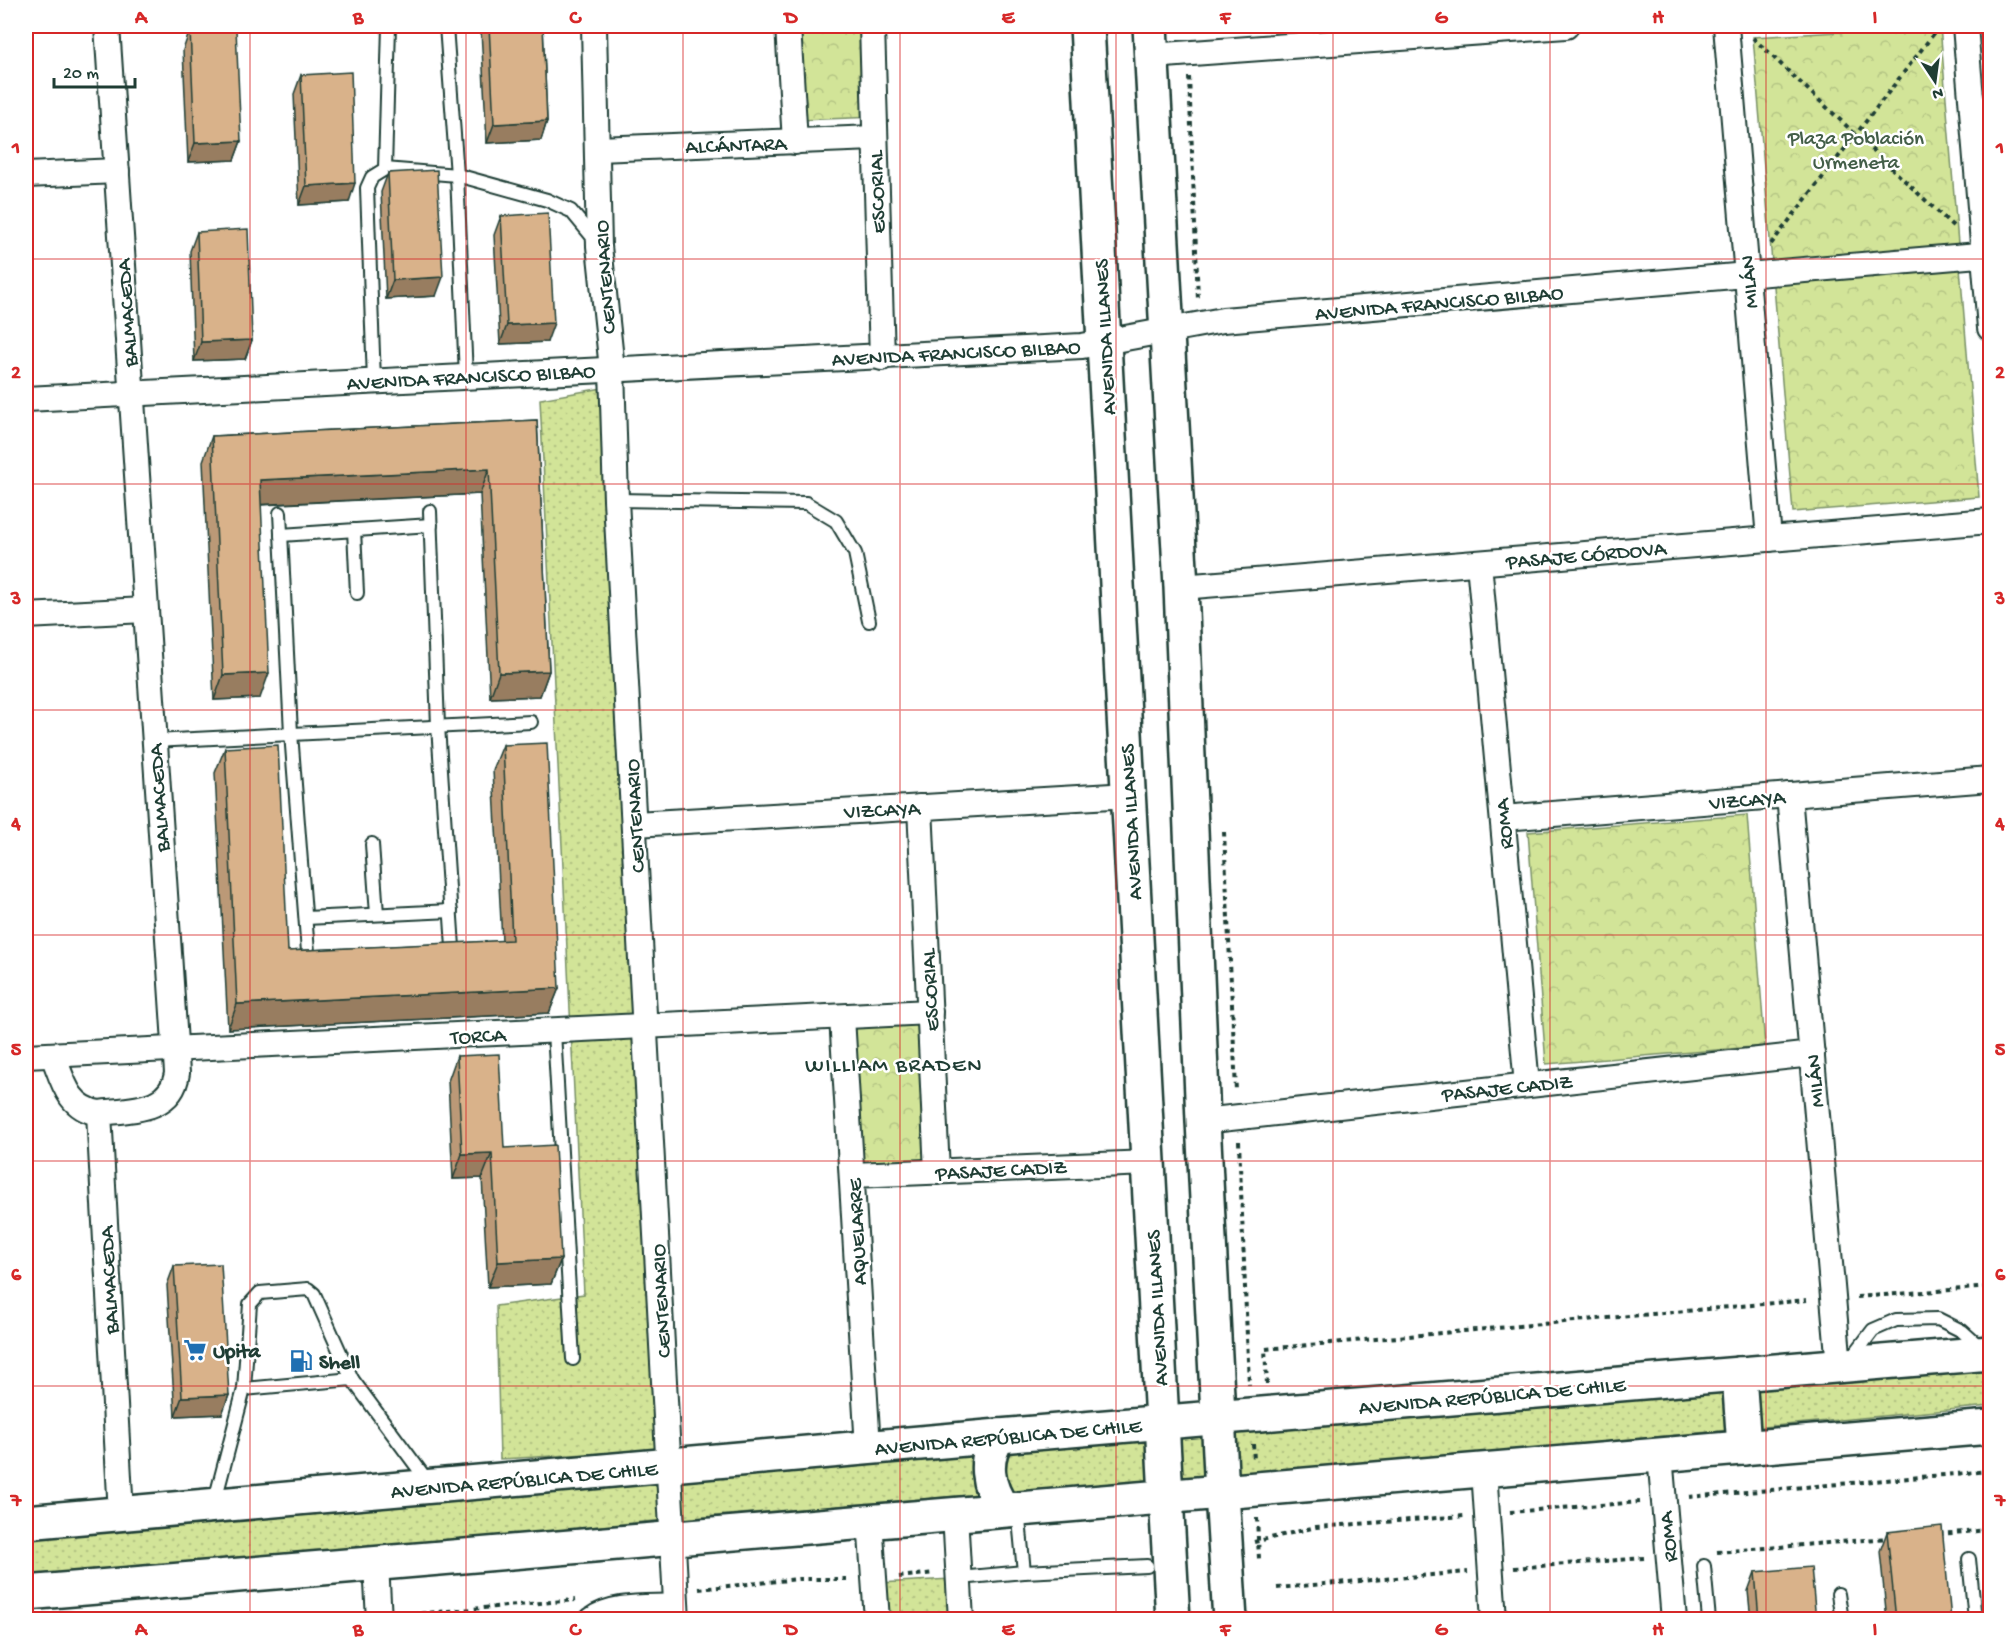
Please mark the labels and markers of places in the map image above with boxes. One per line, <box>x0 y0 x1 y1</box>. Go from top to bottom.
supermarket icon: Upita <box>182 1337 208 1363</box>
place label: Upita <box>213 1341 262 1366</box>
fuel station icon: Shell <box>288 1348 314 1374</box>
place label: Shell <box>319 1352 360 1377</box>

